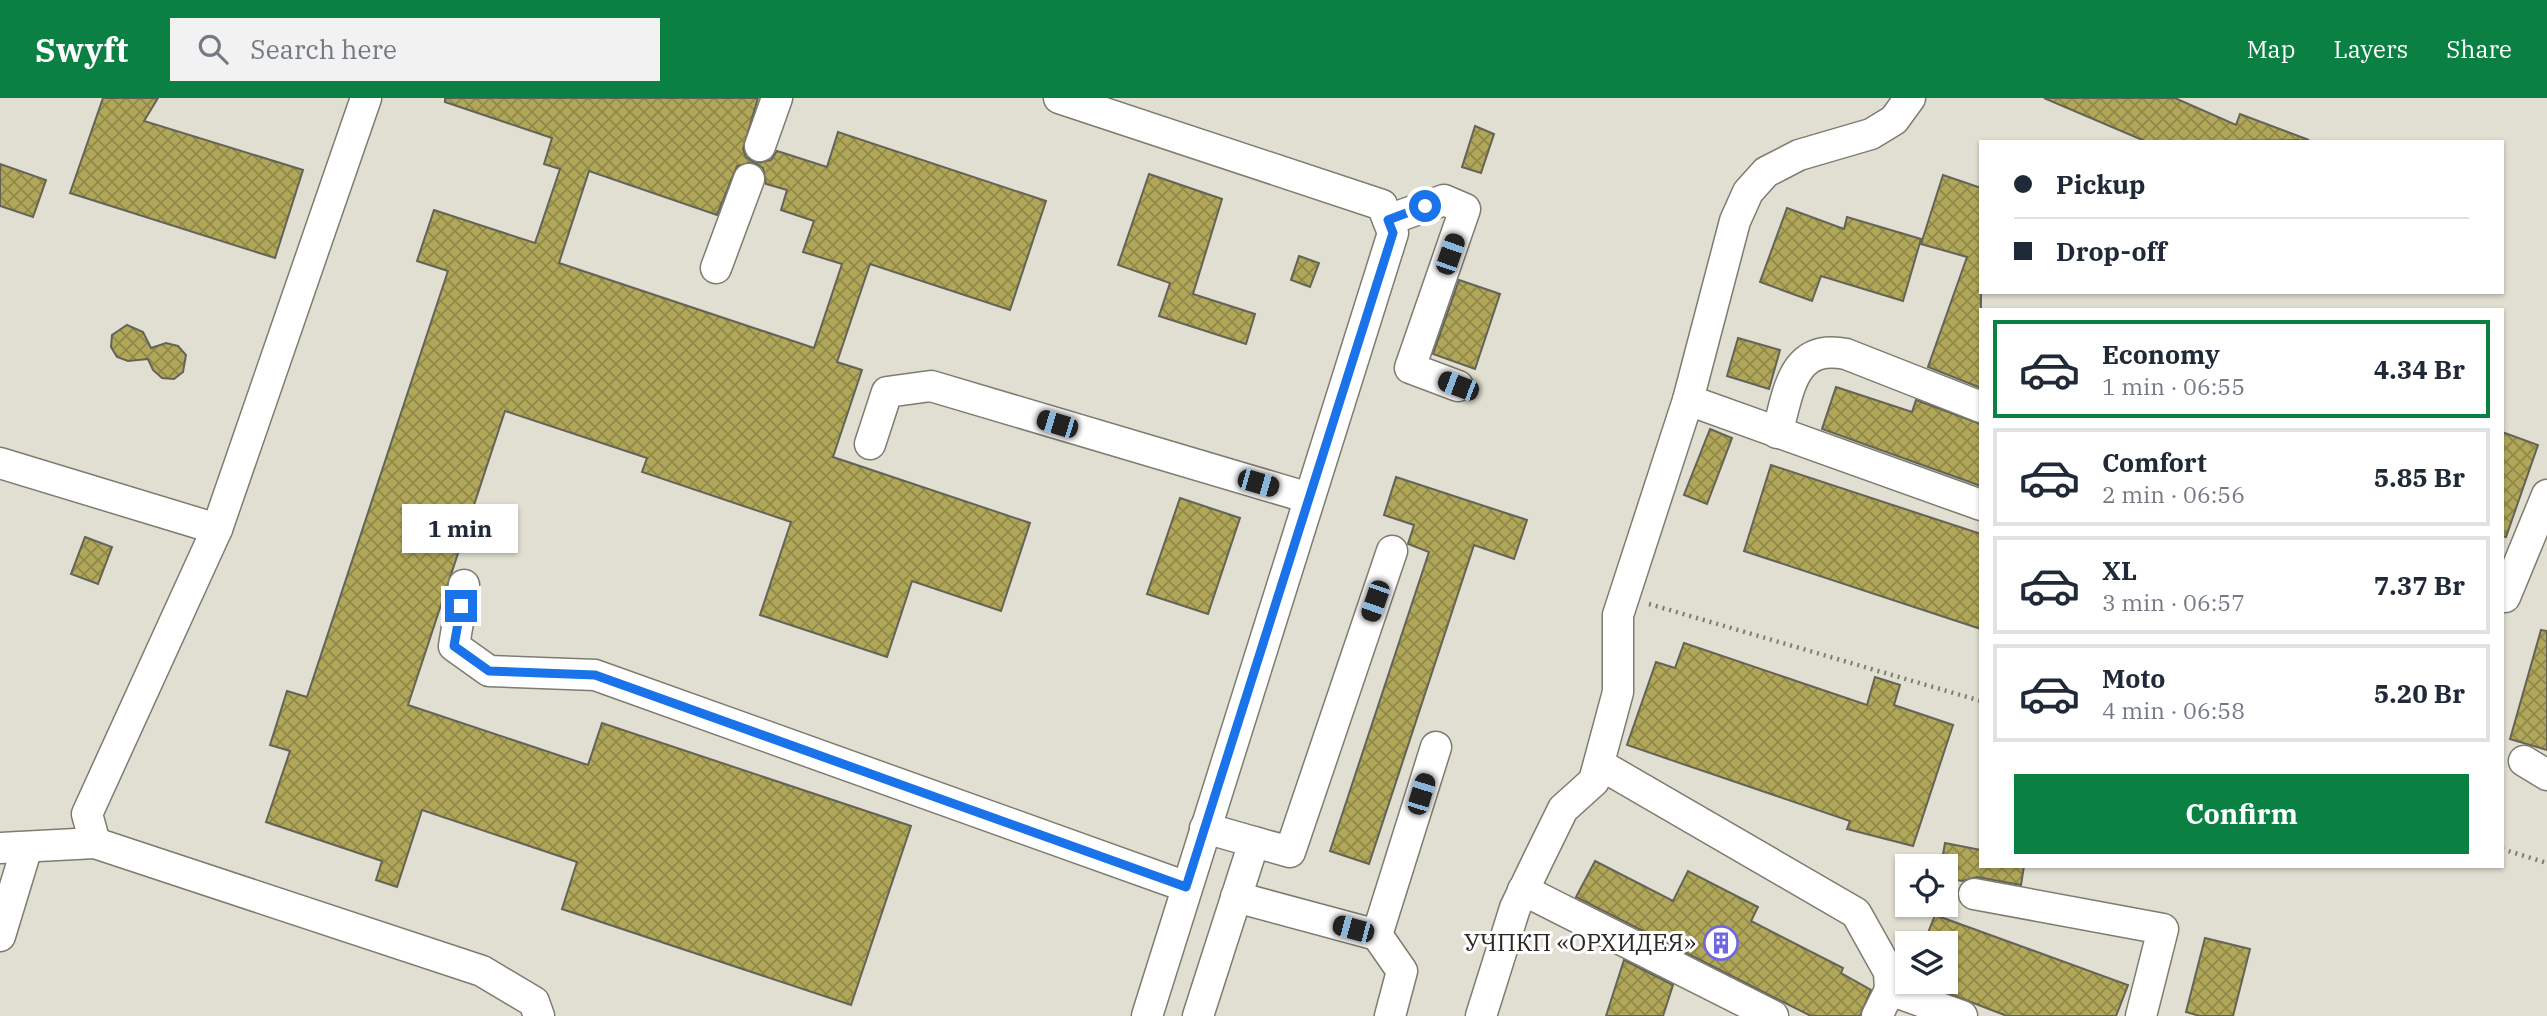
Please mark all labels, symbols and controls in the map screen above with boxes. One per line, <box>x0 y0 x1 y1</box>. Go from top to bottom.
search box <box>170 18 660 81</box>
text: Swyft <box>35 28 128 71</box>
icon: search <box>194 30 232 68</box>
text: Search here <box>250 32 397 66</box>
text: Map <box>2247 33 2295 65</box>
text: Layers <box>2333 33 2408 65</box>
text: Share <box>2446 33 2512 65</box>
text: Pickup <box>2056 167 2146 201</box>
route start <box>1409 190 1441 222</box>
car <box>1434 231 1467 277</box>
text: Drop-off <box>2056 234 2167 268</box>
text: Economy <box>2102 337 2220 371</box>
icon: car <box>2018 338 2081 401</box>
text: 4.34 Br <box>2374 352 2465 386</box>
car <box>1435 369 1482 403</box>
text: 1 min · 06:55 <box>2102 371 2245 401</box>
car <box>1034 408 1081 440</box>
text: Comfort <box>2102 445 2207 479</box>
icon: car <box>2018 446 2081 509</box>
text: 5.85 Br <box>2374 460 2465 494</box>
car <box>1235 467 1282 499</box>
text: 2 min · 06:56 <box>2102 479 2245 509</box>
callout: 1 min <box>403 504 519 554</box>
text: 1 min <box>428 513 492 543</box>
text: XL <box>2102 553 2137 587</box>
icon: car <box>2018 554 2081 617</box>
text: 7.37 Br <box>2374 568 2465 602</box>
car <box>1359 578 1392 624</box>
text: 3 min · 06:57 <box>2102 587 2245 617</box>
route end <box>445 590 477 622</box>
text: Moto <box>2102 661 2165 695</box>
icon: car <box>2018 662 2081 725</box>
text: 5.20 Br <box>2374 676 2465 710</box>
text: 4 min · 06:58 <box>2102 695 2245 725</box>
car <box>1405 771 1438 817</box>
button: Confirm <box>2014 774 2469 854</box>
map controls <box>1895 854 1958 994</box>
button: locate <box>1895 854 1958 917</box>
car <box>1330 913 1377 945</box>
building icon: УЧПКП «ОРХИДЕЯ» <box>1702 924 1740 962</box>
place label: УЧПКП «ОРХИДЕЯ» <box>1464 926 1696 958</box>
button: layers <box>1895 931 1958 994</box>

